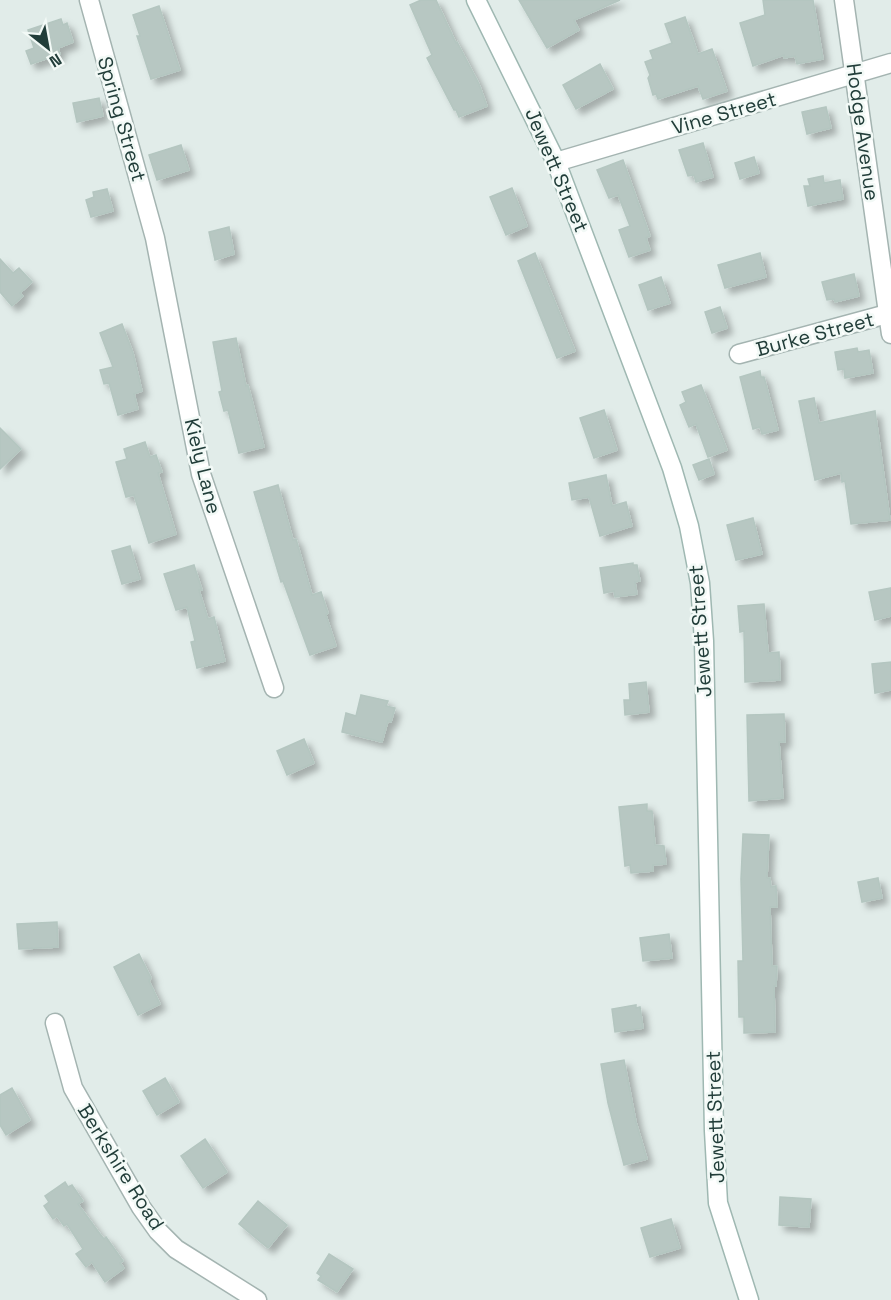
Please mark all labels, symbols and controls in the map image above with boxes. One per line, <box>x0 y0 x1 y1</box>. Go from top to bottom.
north arrow <box>18 18 78 78</box>
text: N <box>45 49 65 72</box>
street label: Spring Street <box>92 53 152 185</box>
street label: Hodge Avenue <box>840 62 886 202</box>
street label: Vine Street <box>669 86 779 140</box>
street label: Jewett Street <box>519 104 595 236</box>
street label: Burke Street <box>753 306 877 362</box>
street label: Kiely Lane <box>179 415 227 517</box>
street label: Jewett Street <box>682 564 718 698</box>
street label: Jewett Street <box>700 1050 730 1184</box>
street label: Berkshire Road <box>72 1099 170 1235</box>

